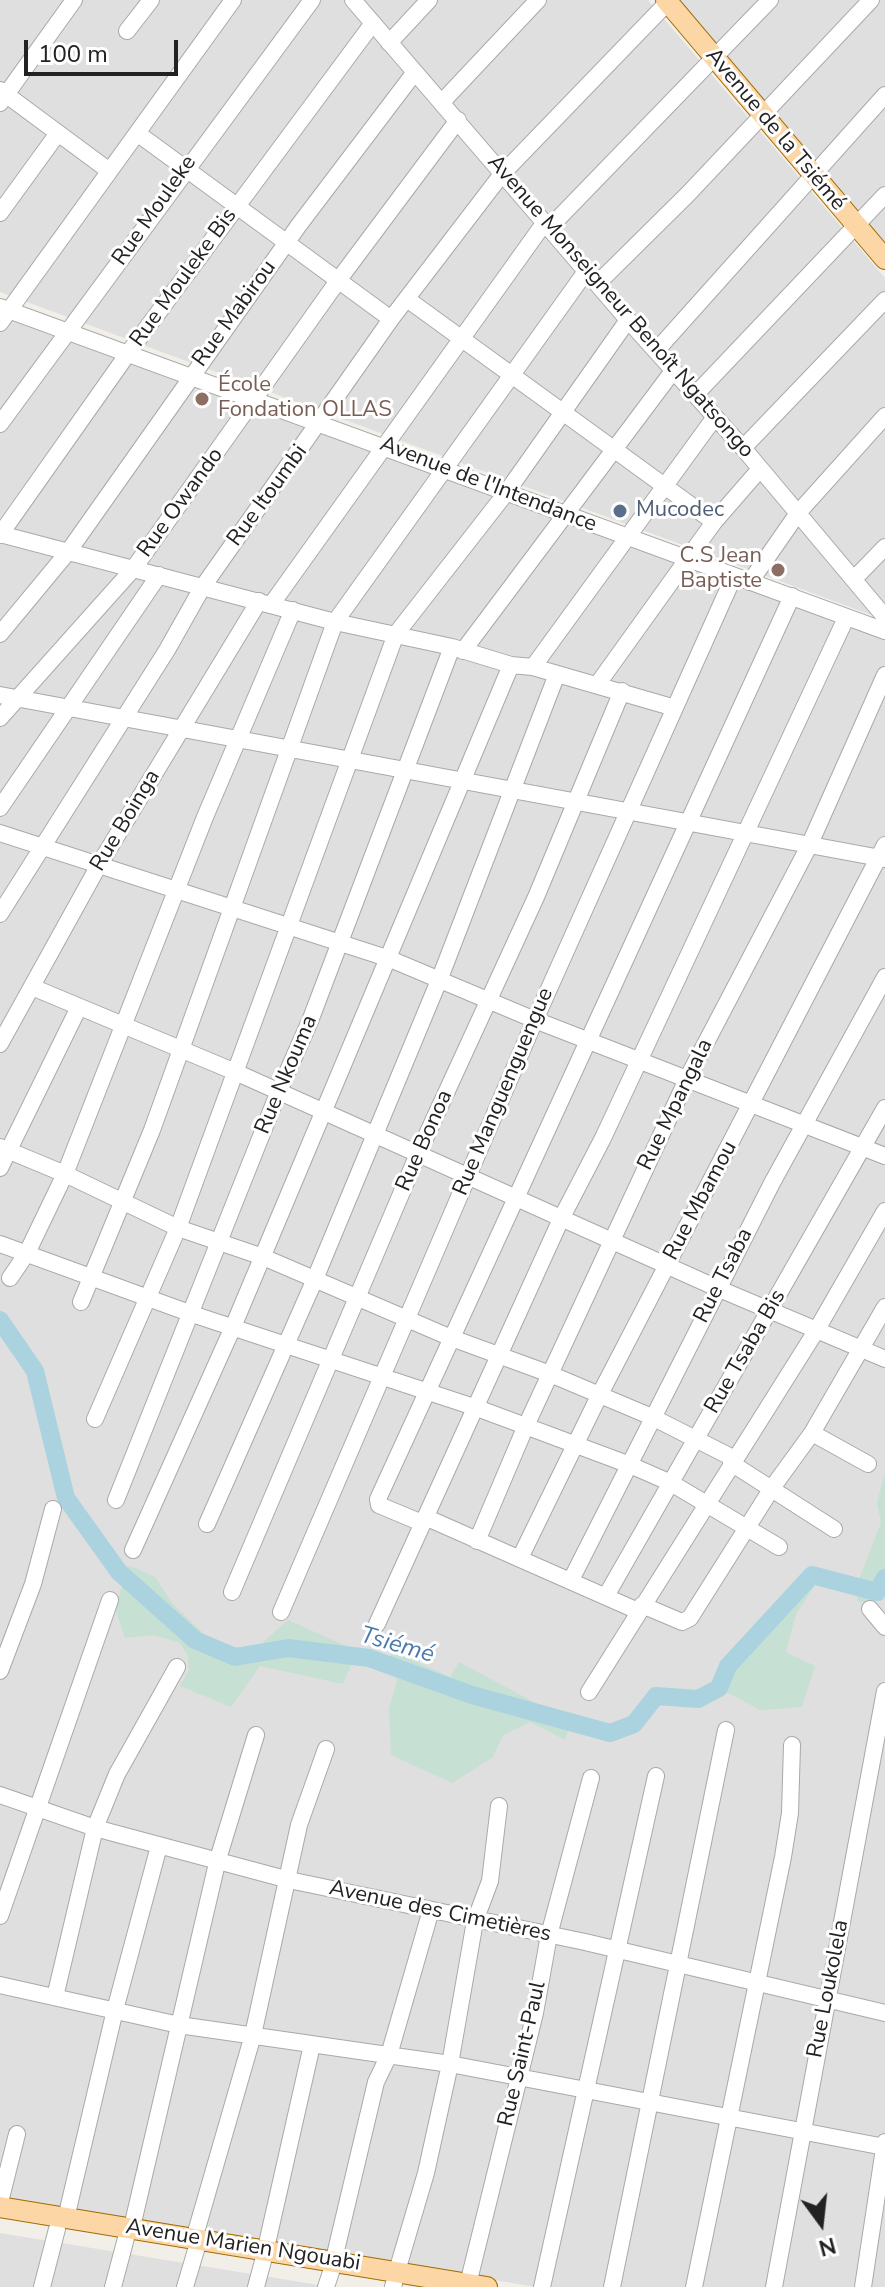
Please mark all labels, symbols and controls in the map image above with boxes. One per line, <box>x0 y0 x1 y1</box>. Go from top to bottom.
scale bar <box>28 24 182 74</box>
text: 100 m <box>38 38 108 70</box>
street label: Avenue de la Tsiémé <box>699 43 851 217</box>
street label: Avenue Monseigneur Benoît Ngatsongo <box>481 150 759 464</box>
street label: Rue Mouleke <box>107 151 203 271</box>
street label: Rue Mouleke Bis <box>125 204 243 352</box>
street label: Rue Mabirou <box>188 256 282 372</box>
place label: École Fondation OLLAS <box>218 373 392 424</box>
marker: École Fondation OLLAS <box>193 390 211 408</box>
street label: Avenue de l'Intendance <box>376 431 600 539</box>
street label: Rue Itoumbi <box>222 440 314 552</box>
street label: Rue Owando <box>132 443 230 563</box>
place label: Mucodec <box>636 498 724 524</box>
marker: Mucodec <box>611 502 629 520</box>
place label: C.S Jean Baptiste <box>680 544 762 596</box>
marker: C.S Jean Baptiste <box>769 561 787 579</box>
street label: Rue Boinga <box>85 765 167 877</box>
street label: Rue Manguenguengue <box>448 984 560 1200</box>
street label: Rue Nkouma <box>250 1012 324 1138</box>
street label: Rue Mpangala <box>633 1035 719 1175</box>
street label: Rue Bonoa <box>391 1086 459 1196</box>
street label: Rue Mbamou <box>659 1137 743 1265</box>
street label: Rue Tsaba <box>689 1224 759 1328</box>
street label: Rue Tsaba Bis <box>700 1285 792 1419</box>
water label: Tsiémé <box>357 1622 437 1670</box>
street label: Avenue des Cimetières <box>327 1876 553 1948</box>
street label: Rue Loukolela <box>803 1918 855 2060</box>
street label: Rue Saint-Paul <box>494 1979 552 2129</box>
north arrow <box>781 2183 861 2263</box>
street label: Avenue Marien Ngouabi <box>124 2214 362 2278</box>
text: N <box>815 2230 839 2263</box>

